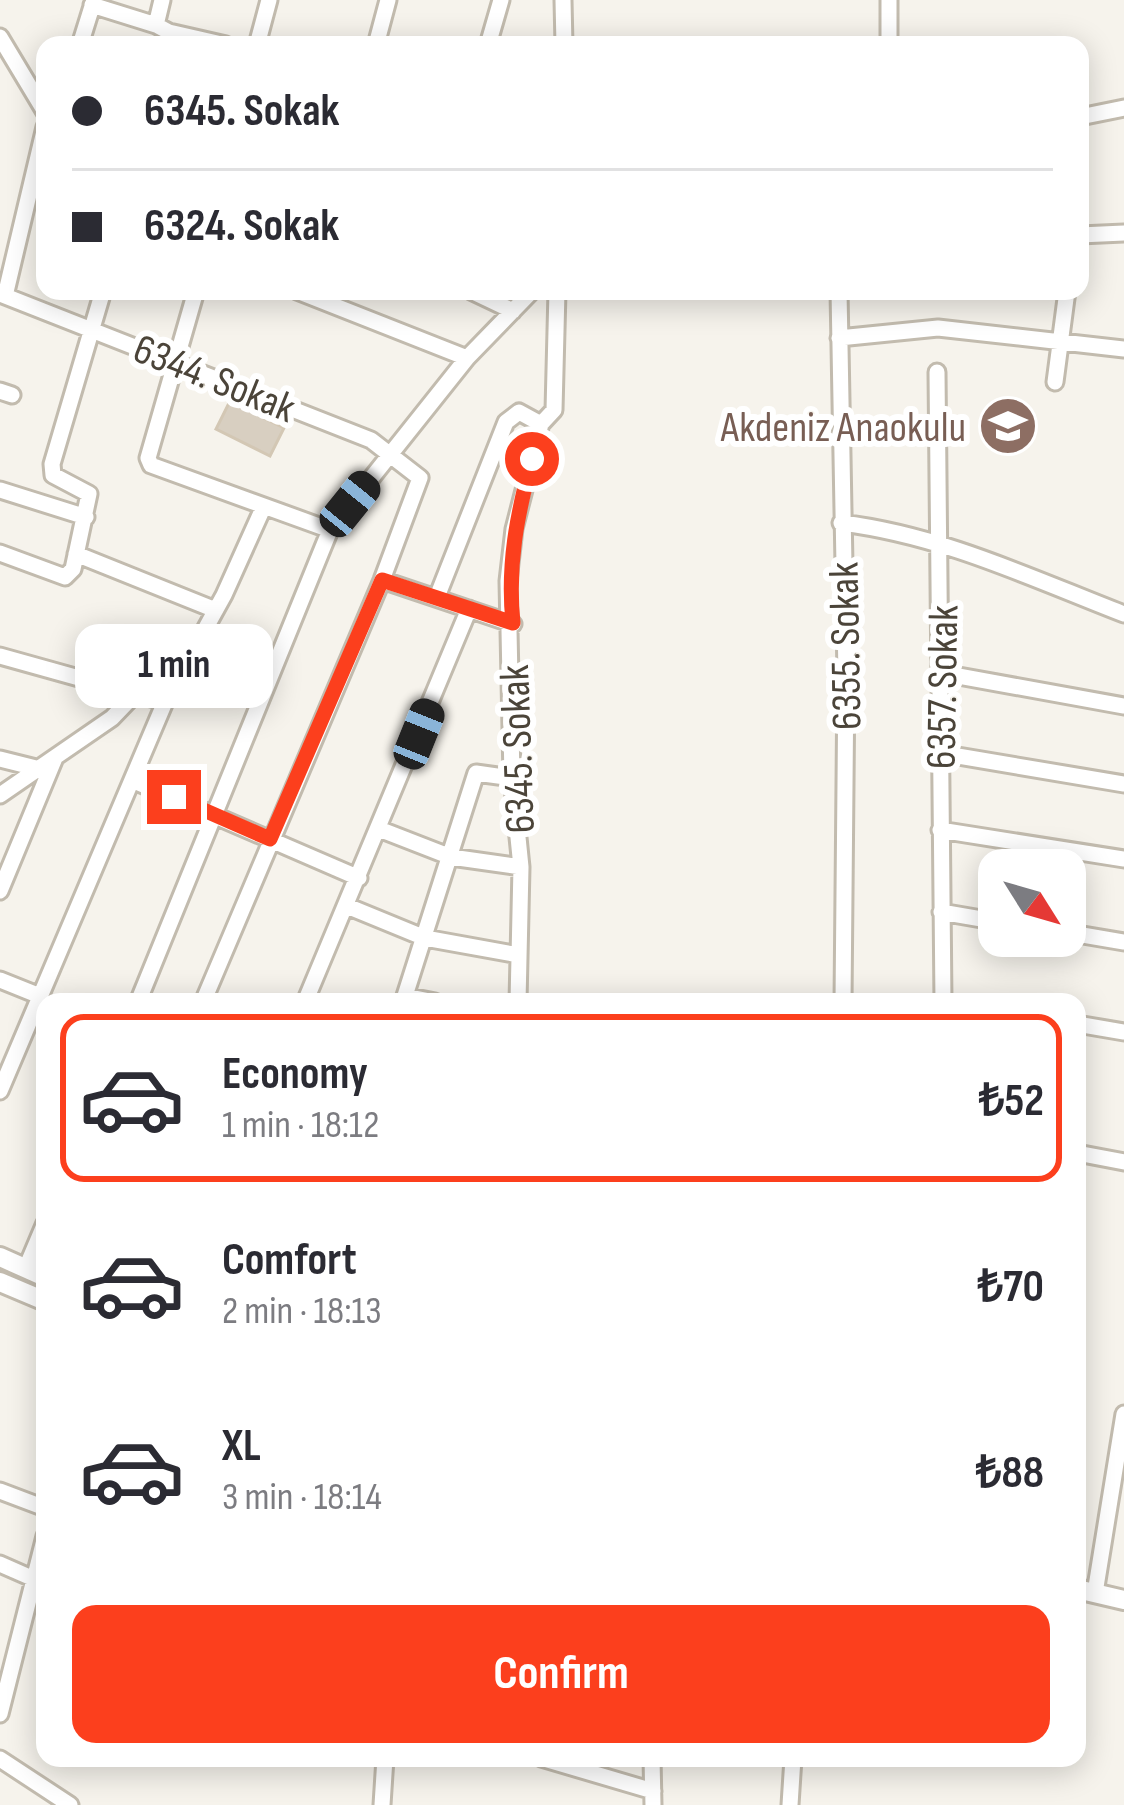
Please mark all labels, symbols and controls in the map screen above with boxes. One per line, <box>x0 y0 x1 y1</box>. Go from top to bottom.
text: 6345. Sokak <box>144 84 340 139</box>
text: 6324. Sokak <box>144 199 339 254</box>
street label: 6344. Sokak <box>126 324 302 435</box>
school or university icon: Akdeniz Anaokulu <box>977 395 1039 457</box>
place label: Akdeniz Anaokulu <box>720 403 966 454</box>
route start <box>505 432 559 486</box>
car <box>313 465 387 543</box>
street label: 6355. Sokak <box>820 562 873 730</box>
street label: 6357. Sokak <box>917 605 970 769</box>
callout: 1 min <box>75 623 273 707</box>
text: 1 min <box>138 642 210 689</box>
street label: 6345. Sokak <box>490 664 547 834</box>
car <box>389 694 449 774</box>
route end <box>147 770 201 824</box>
north arrow <box>978 849 1086 957</box>
map controls <box>978 849 1086 957</box>
icon: car <box>78 1044 186 1152</box>
text: Economy <box>222 1047 368 1102</box>
text: ₺52 <box>979 1074 1044 1129</box>
text: 1 min · 18:12 <box>222 1102 379 1149</box>
icon: car <box>78 1230 186 1338</box>
text: Comfort <box>222 1233 357 1288</box>
text: ₺70 <box>977 1260 1044 1315</box>
text: 2 min · 18:13 <box>222 1288 382 1335</box>
icon: car <box>78 1416 186 1524</box>
text: XL <box>222 1419 261 1474</box>
text: ₺88 <box>976 1446 1044 1501</box>
text: 3 min · 18:14 <box>222 1474 382 1521</box>
button: Confirm <box>72 1605 1050 1743</box>

